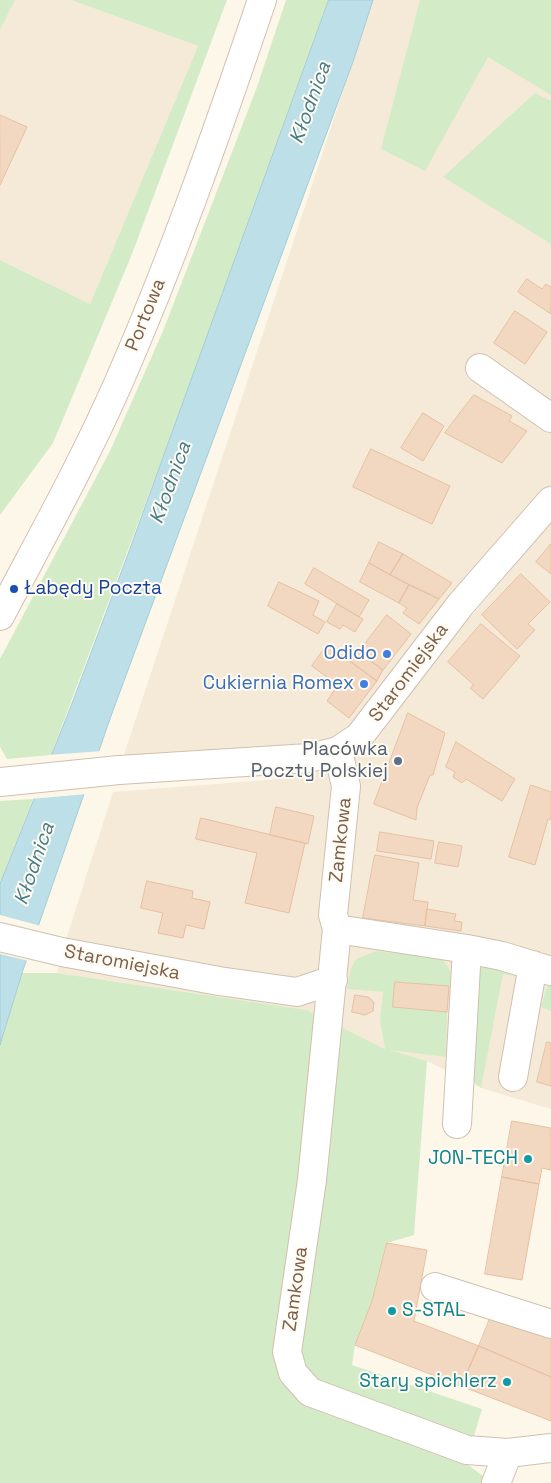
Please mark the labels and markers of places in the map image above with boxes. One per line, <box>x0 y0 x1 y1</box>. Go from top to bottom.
place label: Łabędy Poczta <box>24 578 162 600</box>
marker: Łabędy Poczta <box>8 583 20 595</box>
place label: Odido <box>323 643 377 665</box>
marker: Odido <box>381 648 393 660</box>
place label: Cukiernia Romex <box>203 673 354 695</box>
marker: Cukiernia Romex <box>358 678 370 690</box>
place label: Placówka Poczty Polskiej <box>251 739 388 783</box>
marker: Placówka Poczty Polskiej <box>392 755 404 767</box>
place label: JON-TECH <box>428 1148 518 1170</box>
marker: JON-TECH <box>522 1153 534 1165</box>
place label: S-STAL <box>402 1300 465 1322</box>
marker: S-STAL <box>386 1305 398 1317</box>
place label: Stary spichlerz <box>359 1371 497 1393</box>
marker: Stary spichlerz <box>501 1376 513 1388</box>

